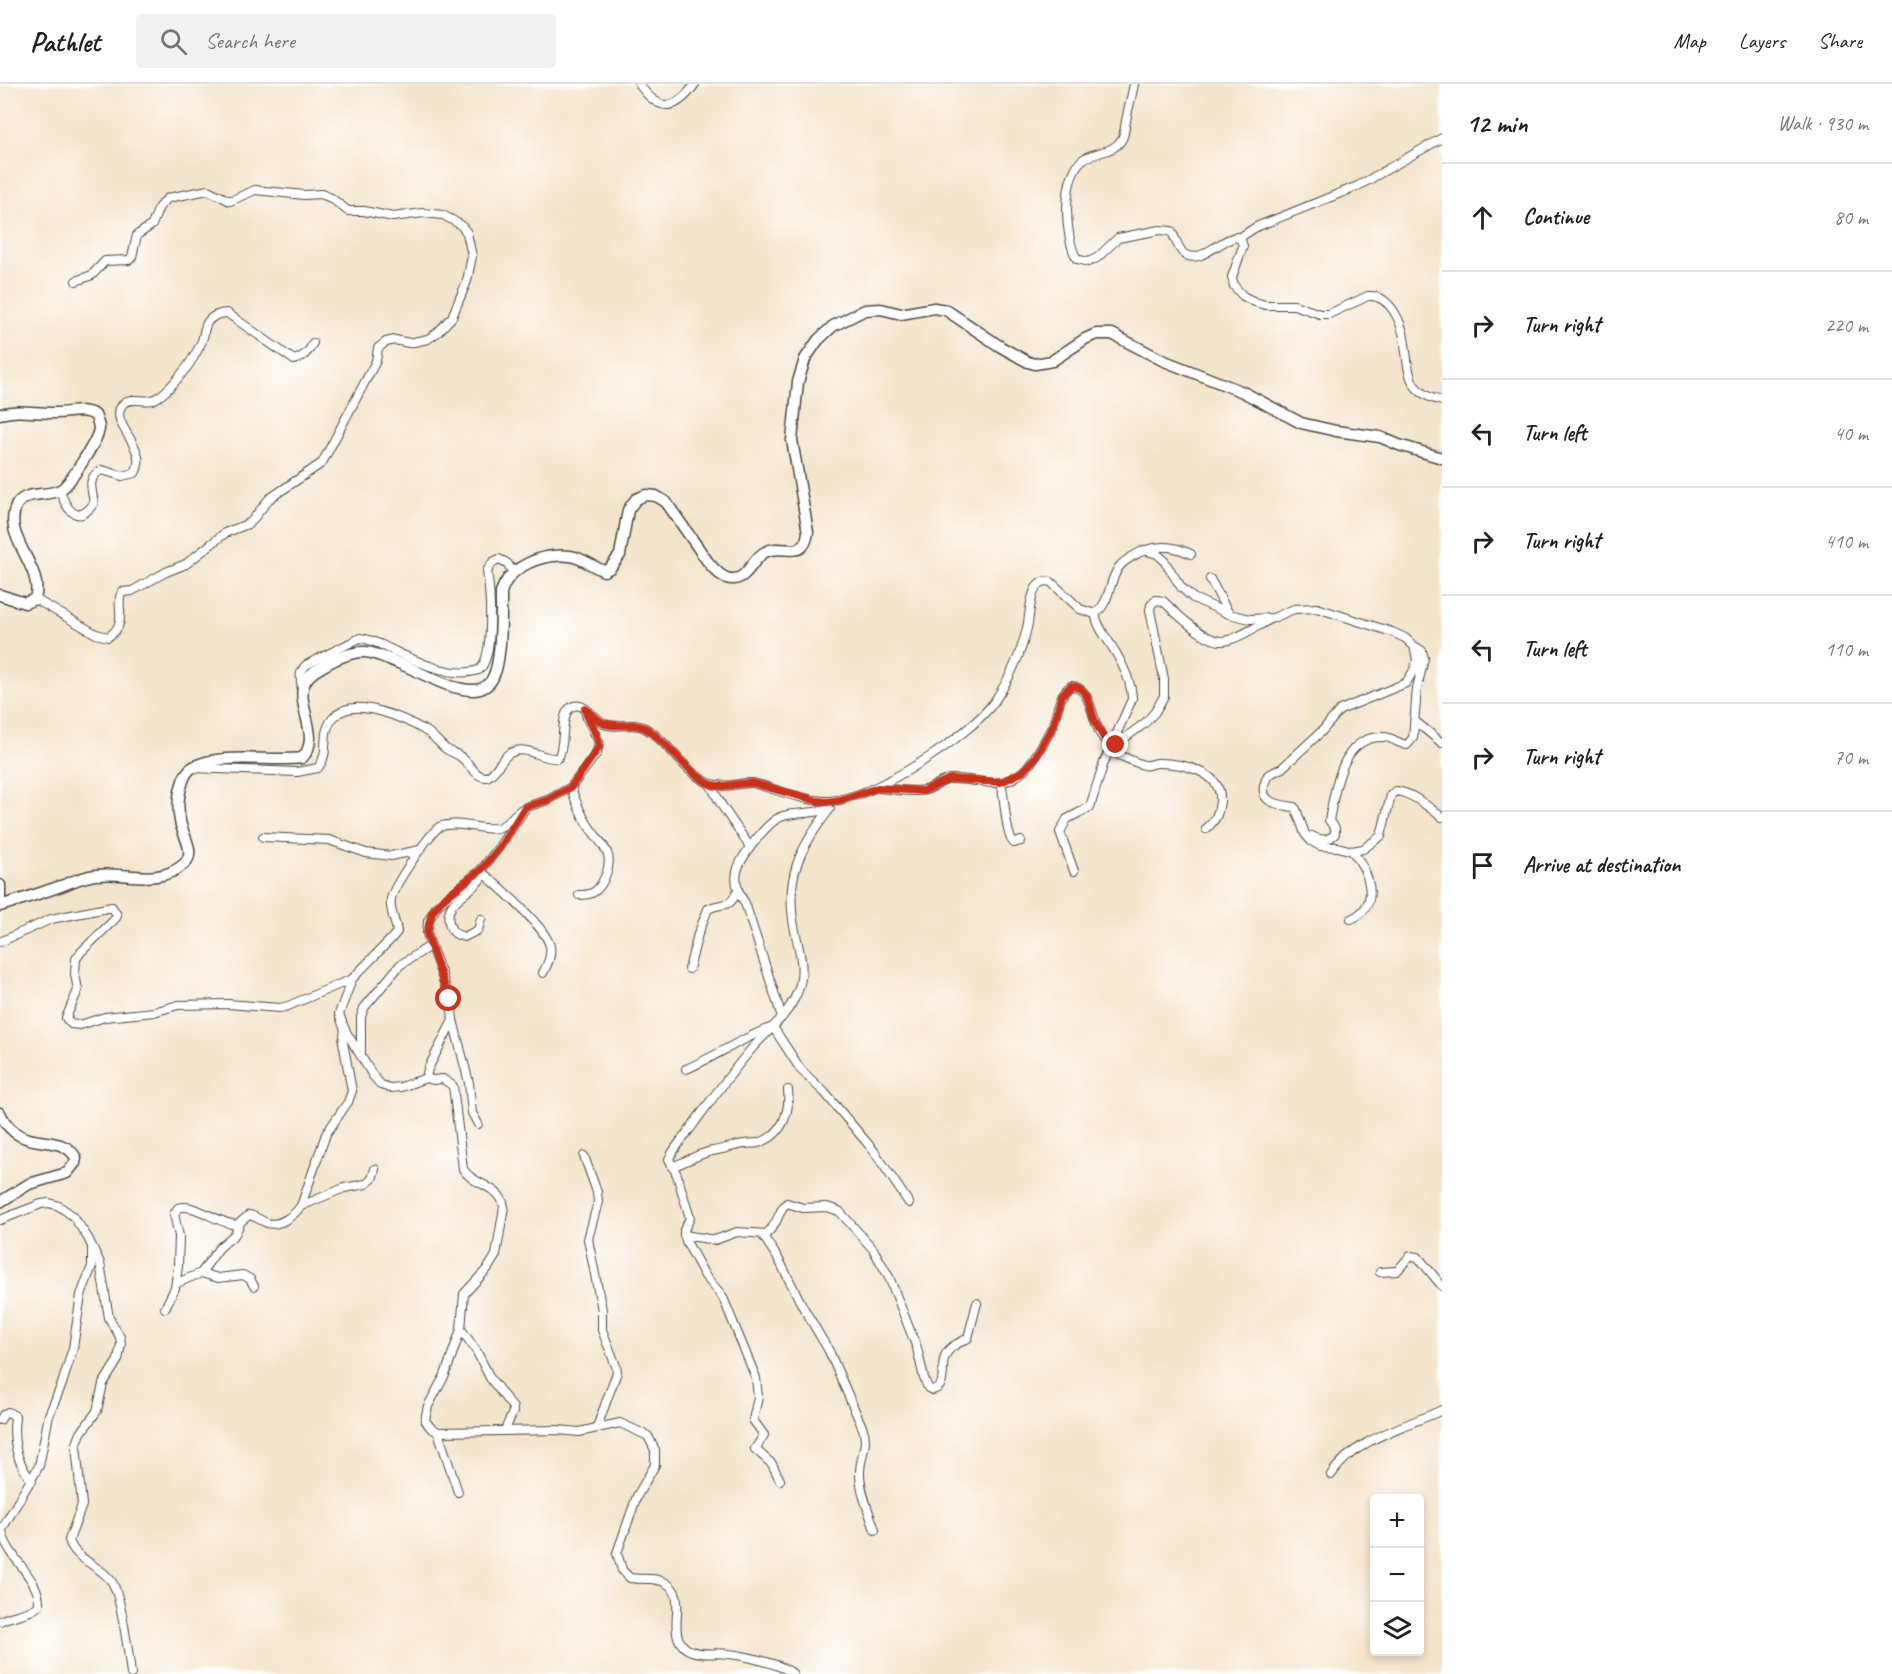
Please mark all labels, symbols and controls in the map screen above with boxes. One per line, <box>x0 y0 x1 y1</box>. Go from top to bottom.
search box <box>136 14 556 68</box>
text: Pathlet <box>30 24 100 59</box>
icon: search <box>157 25 190 58</box>
text: Search here <box>205 27 295 55</box>
text: Map <box>1673 28 1706 54</box>
text: Layers <box>1739 28 1785 54</box>
text: Share <box>1818 28 1862 54</box>
text: 12 min <box>1466 107 1528 140</box>
text: Walk · 930 m <box>1778 111 1868 136</box>
icon: ahead <box>1466 201 1499 234</box>
text: Continue <box>1523 203 1589 231</box>
text: 80 m <box>1834 205 1868 230</box>
icon: right <box>1466 309 1499 342</box>
text: Turn right <box>1523 311 1600 339</box>
text: 220 m <box>1825 313 1868 338</box>
icon: left <box>1466 417 1499 450</box>
text: Turn left <box>1523 419 1587 447</box>
text: 40 m <box>1834 421 1868 446</box>
icon: right <box>1466 525 1499 558</box>
text: Turn right <box>1523 527 1600 555</box>
text: 410 m <box>1825 529 1868 554</box>
icon: left <box>1466 633 1499 666</box>
text: Turn left <box>1523 635 1587 663</box>
text: 110 m <box>1825 637 1868 662</box>
route end <box>1102 731 1128 757</box>
icon: right <box>1466 741 1499 774</box>
text: Turn right <box>1523 743 1600 771</box>
text: 70 m <box>1834 745 1868 770</box>
icon: arrive <box>1466 849 1499 882</box>
text: Arrive at destination <box>1523 851 1680 879</box>
route start <box>435 985 461 1011</box>
map controls <box>1370 1494 1424 1656</box>
button: + <box>1370 1494 1424 1548</box>
button: − <box>1370 1548 1424 1602</box>
button: layers <box>1370 1602 1424 1656</box>

